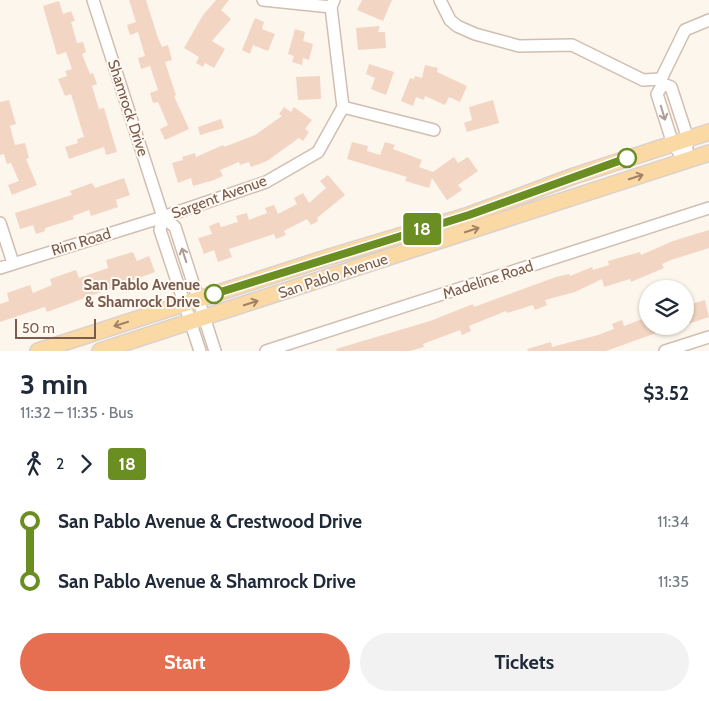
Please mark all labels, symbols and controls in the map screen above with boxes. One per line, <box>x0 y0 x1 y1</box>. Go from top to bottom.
street label: Shamrock Drive <box>104 57 152 159</box>
one-way arrow <box>659 105 669 121</box>
unlabelled marker <box>617 148 637 168</box>
street label: Sargent Avenue <box>169 171 269 223</box>
one-way arrow <box>627 172 643 181</box>
line badge: 18 <box>400 213 444 245</box>
text: 18 <box>413 218 431 240</box>
street label: Rim Road <box>49 224 113 260</box>
one-way arrow <box>463 225 479 234</box>
one-way arrow <box>179 248 188 264</box>
street label: San Pablo Avenue <box>276 250 390 302</box>
street label: Madeline Road <box>441 257 535 303</box>
place label: San Pablo Avenue & Shamrock Drive <box>83 276 200 311</box>
map controls <box>639 280 694 335</box>
button: layers <box>639 280 694 335</box>
marker: San Pablo Avenue & Shamrock Drive <box>204 284 224 304</box>
one-way arrow <box>243 297 259 307</box>
scale bar <box>15 316 96 339</box>
text: 50 m <box>22 319 55 337</box>
one-way arrow <box>114 320 129 329</box>
text: 3 min <box>20 367 88 401</box>
text: $3.52 <box>643 382 689 405</box>
text: 11:32 – 11:35 · Bus <box>20 403 133 422</box>
icon: walk <box>20 450 48 478</box>
icon: forward <box>72 450 100 478</box>
text: 18 <box>118 453 136 475</box>
text: 2 <box>56 454 64 473</box>
text: San Pablo Avenue & Crestwood Drive <box>58 510 362 533</box>
text: 11:34 <box>657 512 689 531</box>
text: San Pablo Avenue & Shamrock Drive <box>58 570 356 593</box>
text: 11:35 <box>658 572 689 591</box>
button: Start <box>20 633 350 691</box>
button: Tickets <box>360 633 689 691</box>

